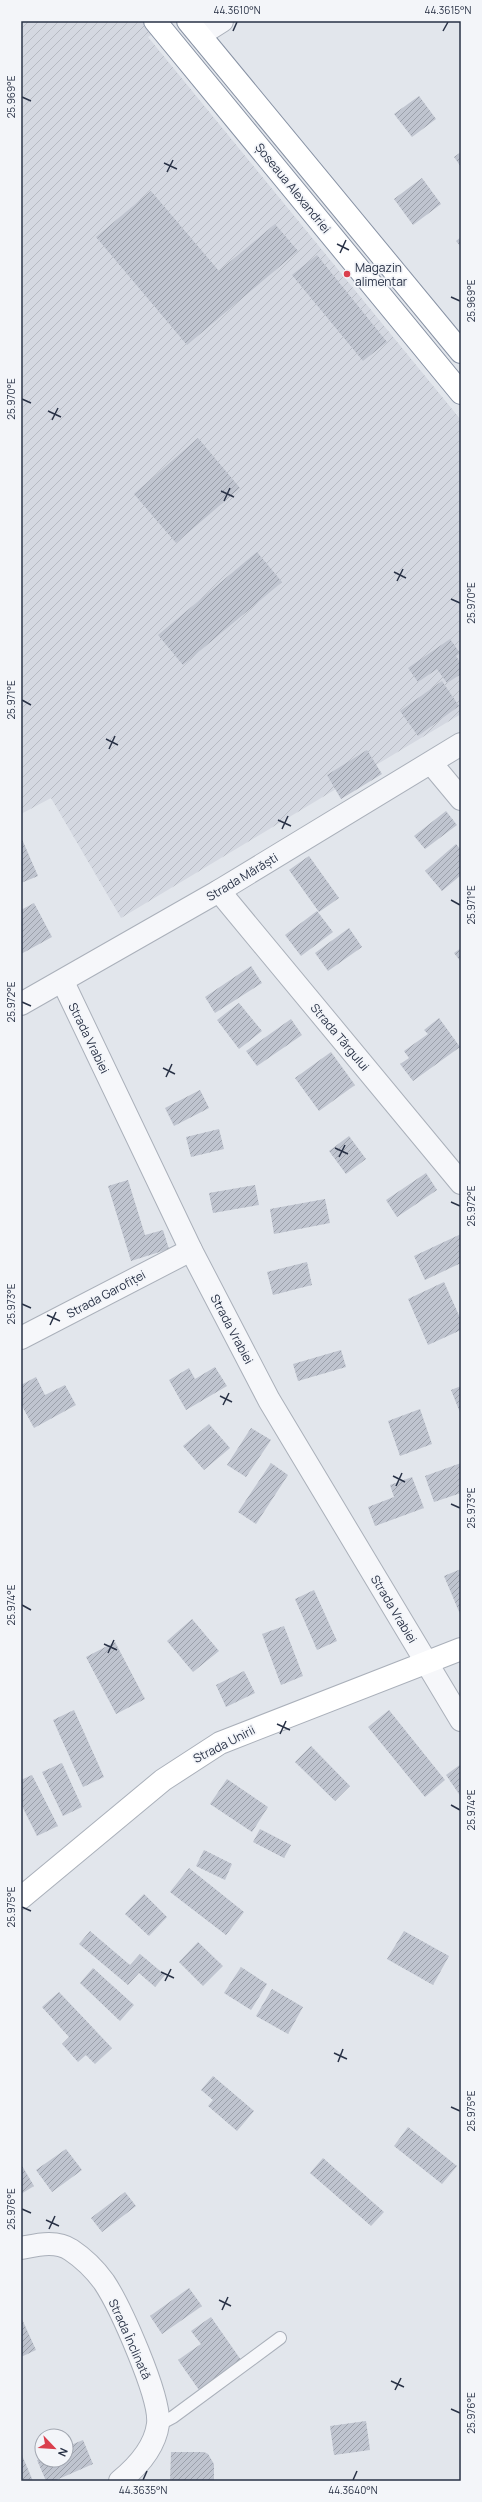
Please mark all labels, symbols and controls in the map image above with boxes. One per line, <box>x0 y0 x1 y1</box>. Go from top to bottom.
text: 44.3610°N <box>213 3 261 17</box>
text: 44.3615°N <box>425 3 472 17</box>
text: 25.969°E <box>4 75 18 118</box>
street label: Șoseaua Alexandriei <box>251 139 335 237</box>
place label: Magazin alimentar <box>355 259 408 290</box>
marker: Magazin alimentar <box>342 269 352 279</box>
text: 25.969°E <box>464 279 478 322</box>
text: 25.970°E <box>4 378 18 420</box>
text: 25.970°E <box>464 582 478 624</box>
text: 25.971°E <box>4 680 18 720</box>
street label: Strada Mărăști <box>203 849 281 905</box>
text: 25.971°E <box>464 885 478 925</box>
text: 25.972°E <box>4 981 18 1023</box>
street label: Strada Vrabiei <box>65 1000 113 1076</box>
street label: Strada Târgului <box>307 1000 373 1074</box>
text: 25.972°E <box>464 1185 478 1227</box>
street label: Strada Garofiței <box>64 1266 148 1322</box>
text: 25.973°E <box>4 1283 18 1324</box>
street label: Strada Vrabiei <box>206 1291 258 1367</box>
text: 25.973°E <box>464 1487 478 1528</box>
street label: Strada Vrabiei <box>367 1572 421 1646</box>
text: 25.974°E <box>4 1584 18 1625</box>
street label: Strada Unirii <box>190 1721 258 1767</box>
text: 25.974°E <box>464 1789 478 1830</box>
text: 25.975°E <box>4 1886 18 1928</box>
text: 25.975°E <box>464 2090 478 2132</box>
text: 25.976°E <box>4 2188 18 2230</box>
street label: Strada Înclinată <box>105 2296 155 2382</box>
text: 25.976°E <box>464 2392 478 2434</box>
north arrow <box>34 2428 74 2468</box>
text: N <box>55 2446 72 2459</box>
text: 44.3635°N <box>119 2483 167 2497</box>
text: 44.3640°N <box>328 2483 378 2497</box>

